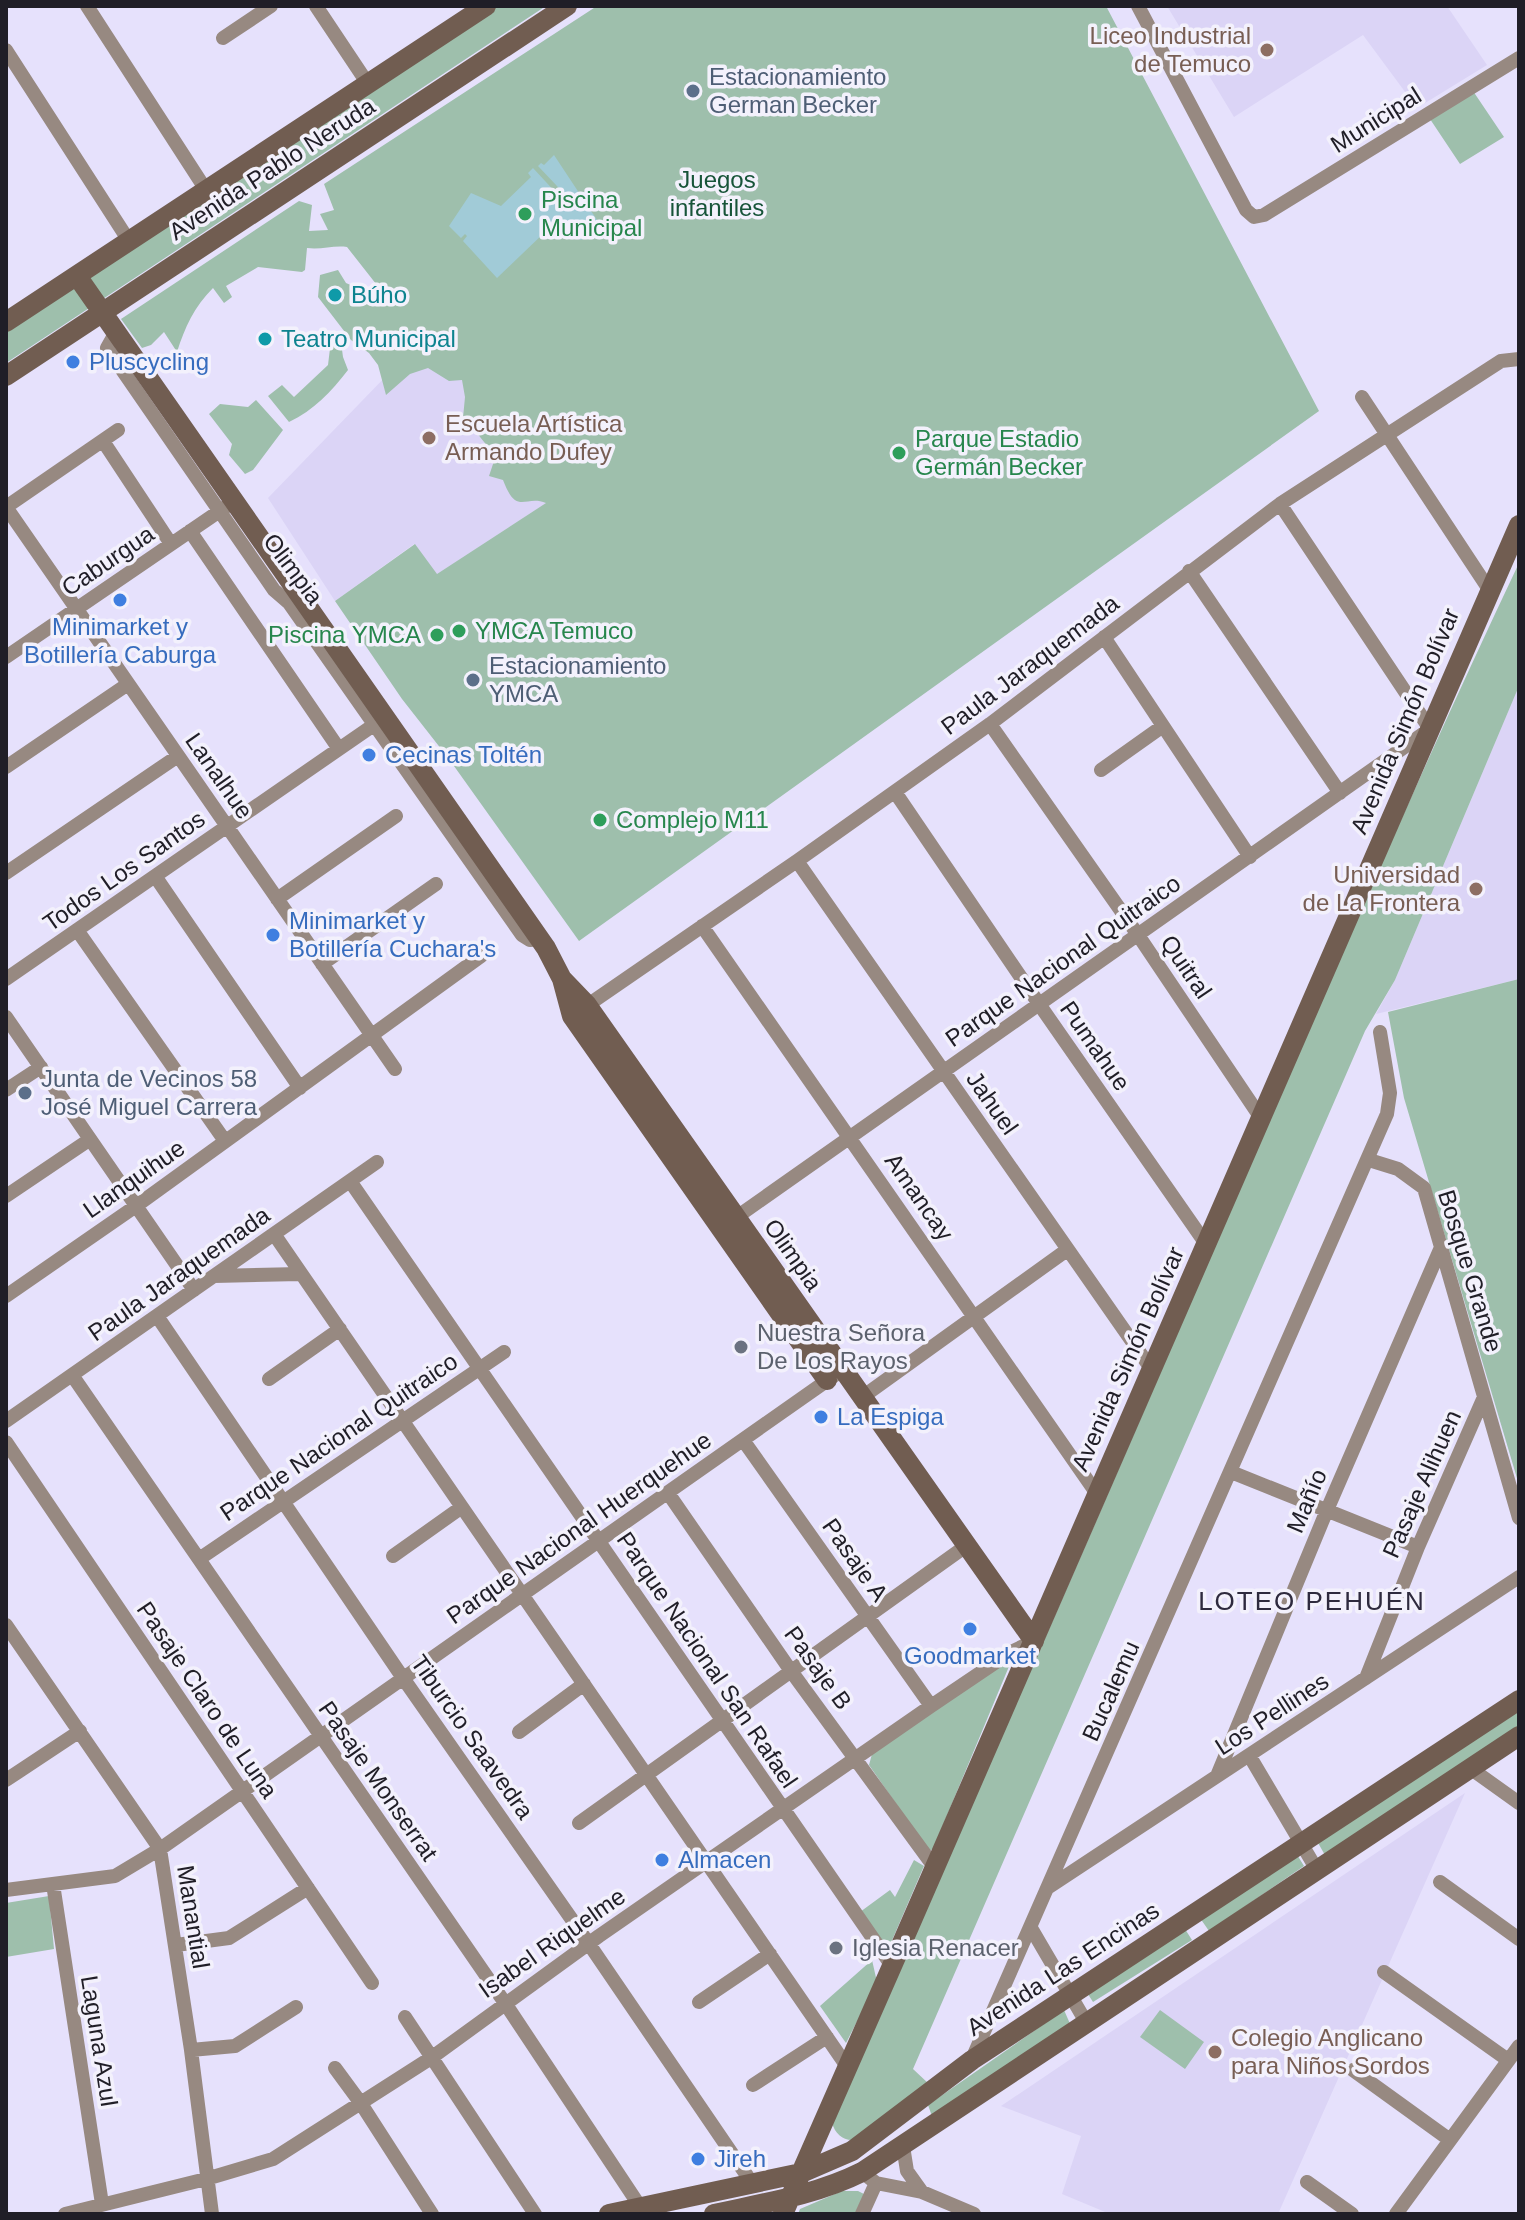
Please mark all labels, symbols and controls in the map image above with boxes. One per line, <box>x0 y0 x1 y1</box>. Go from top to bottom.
place label: Liceo Industrial de Temuco <box>1090 22 1251 77</box>
marker: Liceo Industrial de Temuco <box>1258 41 1276 59</box>
place label: Estacionamiento German Becker <box>709 63 886 118</box>
street label: Municipal <box>1326 81 1426 158</box>
marker: Estacionamiento German Becker <box>684 82 702 100</box>
street label: Avenida Pablo Neruda <box>164 92 380 245</box>
park label: Juegos infantiles <box>670 166 764 221</box>
place label: Piscina Municipal <box>541 186 642 241</box>
marker: Piscina Municipal <box>516 205 534 223</box>
place label: Búho <box>351 281 407 308</box>
marker: Búho <box>326 286 344 304</box>
place label: Teatro Municipal <box>281 325 456 352</box>
marker: Teatro Municipal <box>256 330 274 348</box>
place label: Pluscycling <box>89 348 209 375</box>
marker: Pluscycling <box>64 353 82 371</box>
place label: Escuela Artística Armando Dufey <box>445 410 623 465</box>
place label: Parque Estadio Germán Becker <box>915 425 1083 480</box>
marker: Escuela Artística Armando Dufey <box>420 429 438 447</box>
marker: Parque Estadio Germán Becker <box>890 444 908 462</box>
street label: Caburgua <box>56 520 159 601</box>
street label: Olimpia <box>258 528 329 610</box>
street label: Paula Jaraquemada <box>936 589 1124 740</box>
marker: Minimarket y Botillería Caburga <box>111 591 129 609</box>
street label: Avenida Simón Bolívar <box>1345 604 1464 838</box>
place label: Minimarket y Botillería Caburga <box>24 613 217 668</box>
place label: YMCA Temuco <box>475 617 633 644</box>
place label: Piscina YMCA <box>268 621 421 648</box>
marker: YMCA Temuco <box>450 622 468 640</box>
marker: Piscina YMCA <box>428 626 446 644</box>
place label: Estacionamiento YMCA <box>489 652 666 707</box>
marker: Estacionamiento YMCA <box>464 671 482 689</box>
street label: Lanalhue <box>180 728 259 824</box>
place label: Cecinas Toltén <box>385 741 542 768</box>
marker: Cecinas Toltén <box>360 746 378 764</box>
street label: Todos Los Santos <box>38 805 210 936</box>
place label: Complejo M11 <box>616 806 769 833</box>
marker: Complejo M11 <box>591 811 609 829</box>
place label: Universidad de La Frontera <box>1303 861 1461 916</box>
street label: Parque Nacional Quitraico <box>940 869 1185 1052</box>
marker: Universidad de La Frontera <box>1467 880 1485 898</box>
place label: Minimarket y Botillería Cuchara's <box>289 907 496 962</box>
marker: Minimarket y Botillería Cuchara's <box>264 926 282 944</box>
street label: Quitral <box>1155 930 1217 1004</box>
street label: Pumahue <box>1055 996 1136 1096</box>
place label: Junta de Vecinos 58 José Miguel Carrera <box>41 1065 258 1120</box>
street label: Jahuel <box>961 1066 1024 1139</box>
marker: Junta de Vecinos 58 José Miguel Carrera <box>16 1084 34 1102</box>
street label: Llanquihue <box>78 1134 190 1223</box>
street label: Amancay <box>880 1148 959 1245</box>
street label: Bosque Grande <box>1433 1187 1508 1355</box>
street label: Paula Jaraquemada <box>83 1201 275 1346</box>
street label: Olimpia <box>759 1214 828 1296</box>
street label: Avenida Simón Bolívar <box>1066 1243 1189 1475</box>
place label: Nuestra Señora De Los Rayos <box>757 1319 926 1374</box>
marker: Nuestra Señora De Los Rayos <box>732 1338 750 1356</box>
street label: Parque Nacional Quitraico <box>215 1347 462 1526</box>
place label: La Espiga <box>837 1403 944 1430</box>
street label: Pasaje Alihuen <box>1377 1406 1466 1562</box>
marker: La Espiga <box>812 1408 830 1426</box>
street label: Parque Nacional Huerquehue <box>441 1426 716 1629</box>
street label: Mañío <box>1281 1465 1332 1537</box>
street label: Pasaje A <box>817 1513 894 1606</box>
street label: Parque Nacional San Rafael <box>612 1527 803 1793</box>
district label: LOTEO PEHUÉN <box>1198 1586 1426 1616</box>
street label: Pasaje Claro de Luna <box>132 1596 284 1803</box>
marker: Goodmarket <box>961 1620 979 1638</box>
street label: Pasaje B <box>779 1621 858 1714</box>
street label: Bucalemu <box>1077 1637 1145 1745</box>
place label: Goodmarket <box>904 1642 1036 1669</box>
street label: Tiburcio Saavedra <box>406 1650 539 1824</box>
street label: Los Pellines <box>1210 1667 1333 1760</box>
street label: Pasaje Monserrat <box>313 1696 444 1866</box>
place label: Almacen <box>678 1846 771 1873</box>
marker: Almacen <box>653 1851 671 1869</box>
street label: Manantial <box>172 1863 215 1970</box>
street label: Isabel Riquelme <box>473 1882 630 2003</box>
street label: Avenida Las Encinas <box>962 1896 1164 2041</box>
place label: Iglesia Renacer <box>852 1934 1019 1961</box>
marker: Iglesia Renacer <box>827 1939 845 1957</box>
street label: Laguna Azul <box>76 1974 123 2108</box>
place label: Colegio Anglicano para Niños Sordos <box>1231 2024 1430 2079</box>
marker: Colegio Anglicano para Niños Sordos <box>1206 2043 1224 2061</box>
place label: Jireh <box>714 2145 766 2172</box>
marker: Jireh <box>689 2150 707 2168</box>

